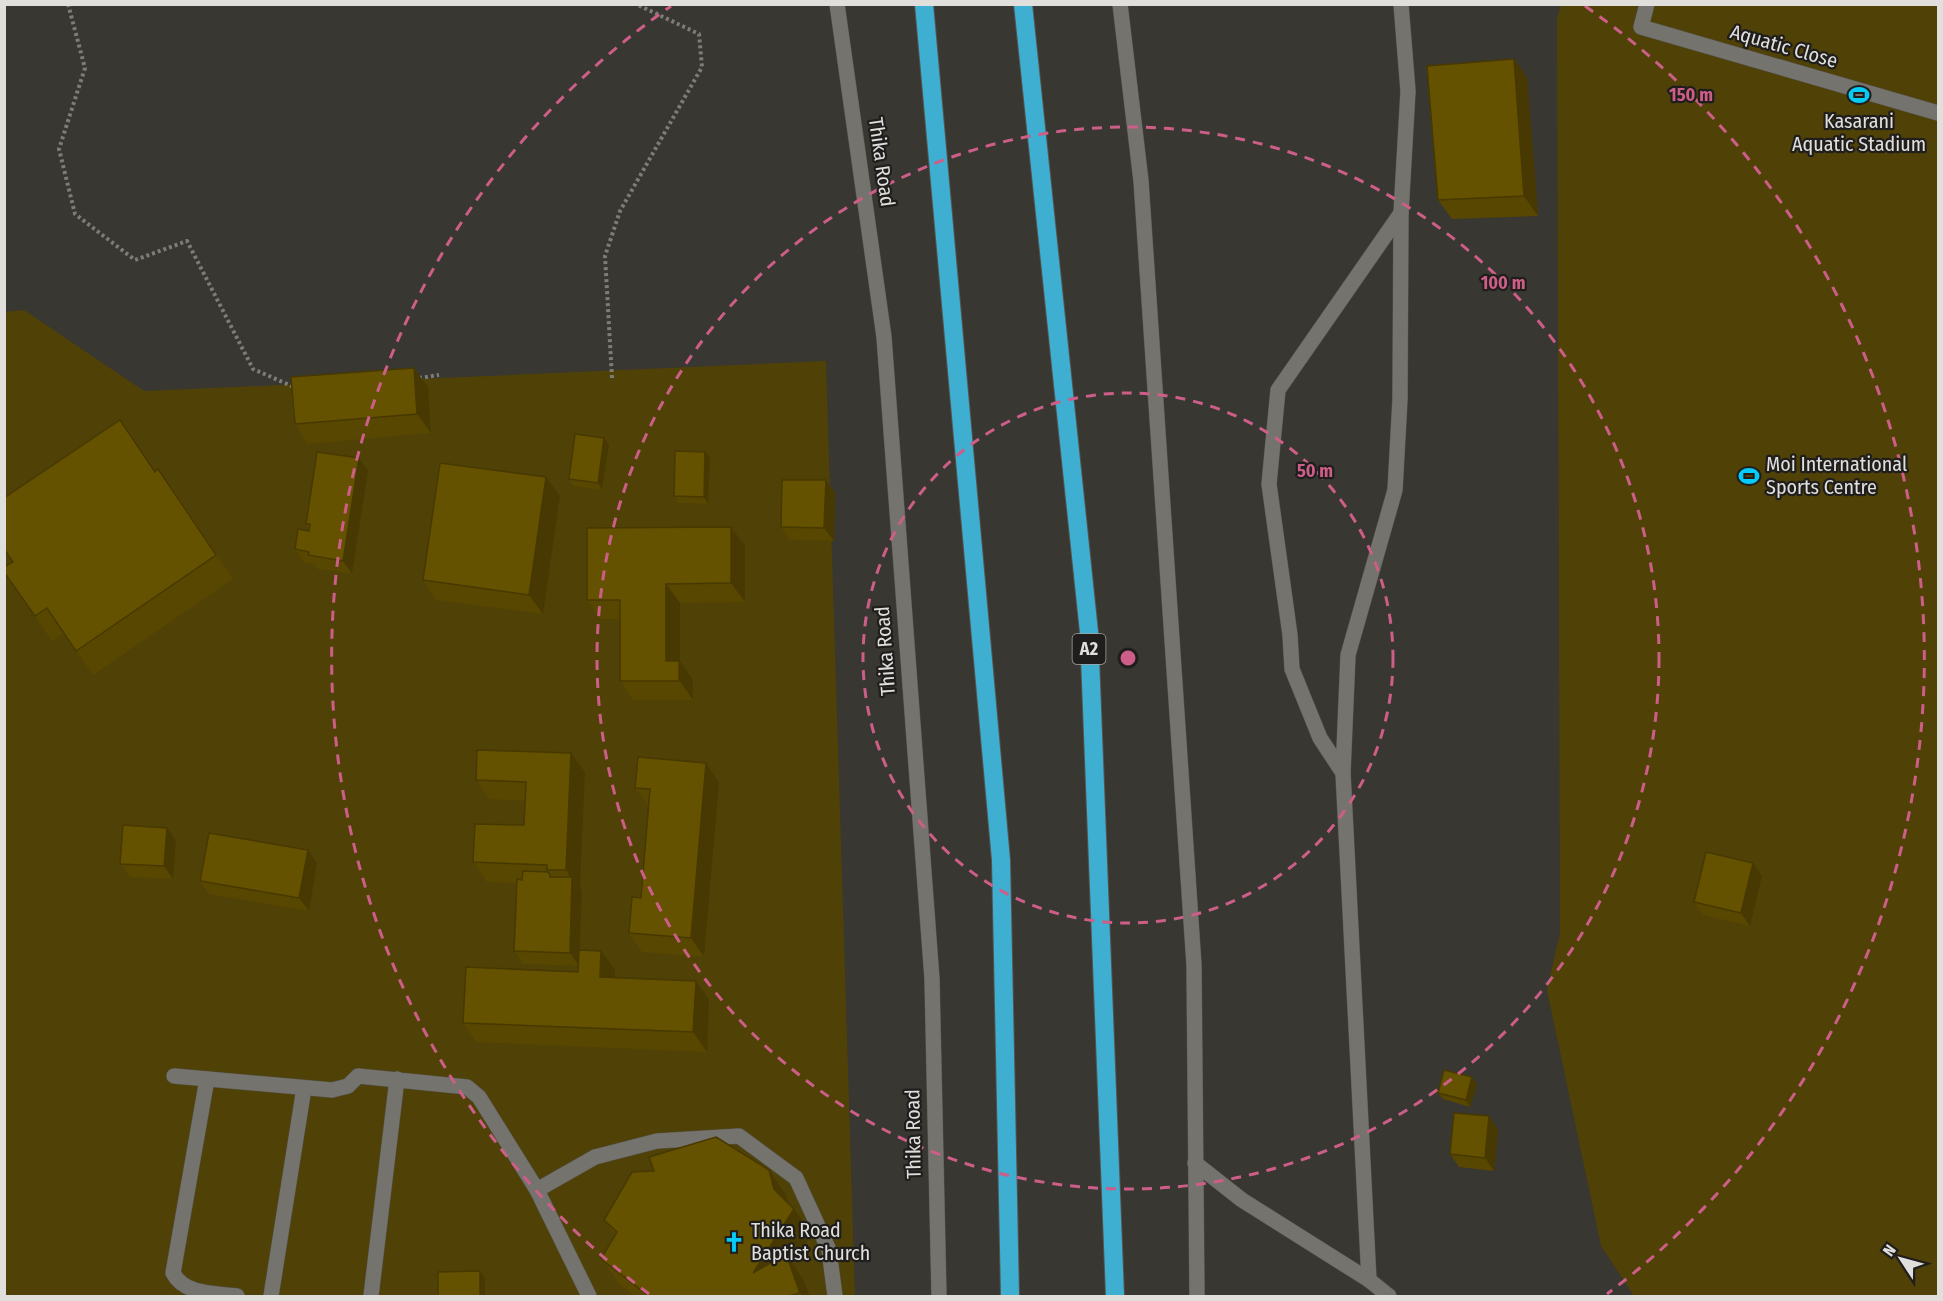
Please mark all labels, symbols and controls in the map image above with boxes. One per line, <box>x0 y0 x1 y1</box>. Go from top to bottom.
street label: Aquatic Close <box>1728 19 1840 73</box>
sports icon: Kasarani Aquatic Stadium <box>1847 83 1871 107</box>
text: 150 m <box>1669 84 1713 106</box>
place label: Kasarani Aquatic Stadium <box>1792 109 1926 156</box>
street label: Thika Road <box>864 116 900 208</box>
text: 100 m <box>1481 272 1525 294</box>
place label: Moi International Sports Centre <box>1766 452 1907 499</box>
text: 50 m <box>1297 460 1333 482</box>
sports icon: Moi International Sports Centre <box>1737 464 1761 488</box>
street label: Thika Road <box>870 605 900 697</box>
road number: A2 <box>1072 634 1106 664</box>
centre of rings <box>1118 648 1138 668</box>
street label: Thika Road <box>900 1089 926 1179</box>
place label: Thika Road Baptist Church <box>751 1218 870 1265</box>
north arrow <box>1871 1229 1931 1289</box>
church icon: Thika Road Baptist Church <box>722 1230 746 1254</box>
text: N <box>1879 1241 1900 1260</box>

